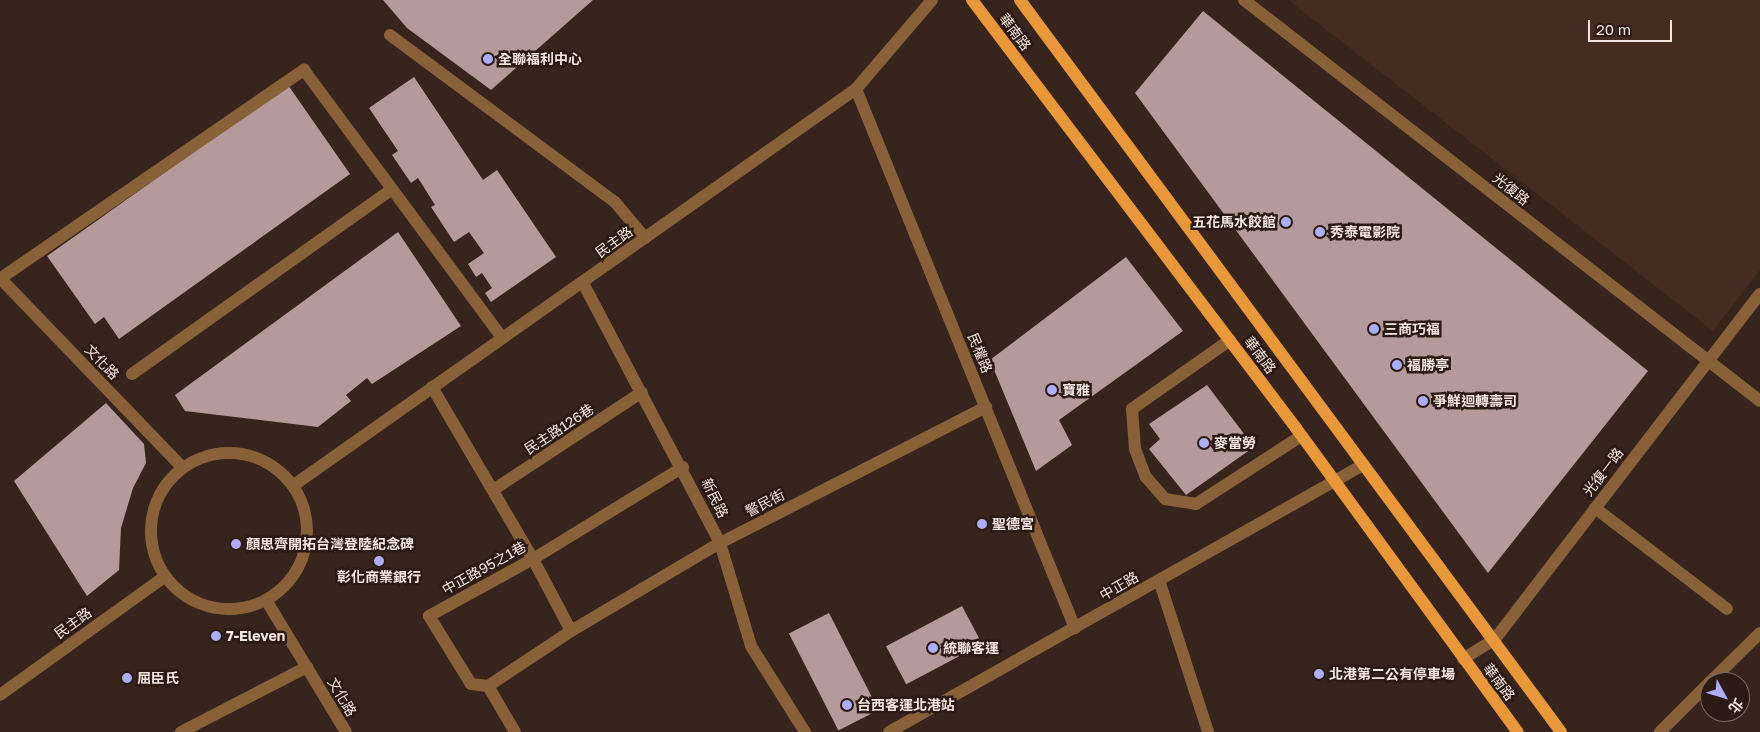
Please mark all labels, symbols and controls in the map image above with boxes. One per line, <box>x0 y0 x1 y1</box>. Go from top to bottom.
street label: 華南路 <box>996 10 1034 54</box>
scale bar <box>1590 10 1674 42</box>
text: 20 m <box>1596 20 1631 38</box>
place label: 全聯福利中心 <box>498 51 582 67</box>
marker: 全聯福利中心 <box>482 53 494 65</box>
street label: 光復路 <box>1489 169 1533 209</box>
place label: 五花馬水餃館 <box>1192 214 1276 230</box>
marker: 五花馬水餃館 <box>1280 216 1292 228</box>
street label: 民主路 <box>592 223 636 261</box>
place label: 秀泰電影院 <box>1330 224 1400 240</box>
marker: 秀泰電影院 <box>1314 226 1326 238</box>
place label: 三商巧福 <box>1384 321 1440 337</box>
marker: 三商巧福 <box>1368 323 1380 335</box>
street label: 民權路 <box>964 330 996 376</box>
street label: 華南路 <box>1241 333 1279 377</box>
street label: 文化路 <box>81 341 123 383</box>
place label: 福勝亭 <box>1407 357 1449 373</box>
marker: 福勝亭 <box>1391 359 1403 371</box>
place label: 寶雅 <box>1062 382 1090 398</box>
marker: 寶雅 <box>1046 384 1058 396</box>
place label: 爭鮮迴轉壽司 <box>1433 393 1517 409</box>
marker: 爭鮮迴轉壽司 <box>1417 395 1429 407</box>
street label: 民主路126巷 <box>521 400 597 458</box>
place label: 麥當勞 <box>1214 435 1256 451</box>
marker: 麥當勞 <box>1198 437 1210 449</box>
street label: 光復一路 <box>1579 445 1627 499</box>
street label: 新民路 <box>698 475 732 521</box>
street label: 警民街 <box>742 486 788 520</box>
place label: 聖德宮 <box>992 516 1034 532</box>
marker: 聖德宮 <box>976 518 988 530</box>
place label: 顏思齊開拓台灣登陸紀念碑 <box>246 536 414 552</box>
marker: 顏思齊開拓台灣登陸紀念碑 <box>230 538 242 550</box>
street label: 中正路95之1巷 <box>439 538 529 598</box>
marker: 彰化商業銀行 <box>373 555 385 567</box>
street label: 中正路 <box>1097 568 1141 604</box>
place label: 彰化商業銀行 <box>337 569 421 585</box>
street label: 民主路 <box>51 604 95 642</box>
place label: 7-Eleven <box>226 628 285 644</box>
marker: 7-Eleven <box>210 630 222 642</box>
place label: 統聯客運 <box>943 640 999 656</box>
marker: 統聯客運 <box>927 642 939 654</box>
street label: 華南路 <box>1480 660 1518 704</box>
place label: 北港第二公有停車場 <box>1329 666 1455 682</box>
marker: 北港第二公有停車場 <box>1313 668 1325 680</box>
place label: 屈臣氏 <box>137 670 179 686</box>
marker: 屈臣氏 <box>121 672 133 684</box>
north arrow <box>1700 672 1750 722</box>
street label: 文化路 <box>324 675 360 719</box>
text: 北 <box>1725 695 1747 717</box>
place label: 台西客運北港站 <box>857 697 955 713</box>
marker: 台西客運北港站 <box>841 699 853 711</box>

